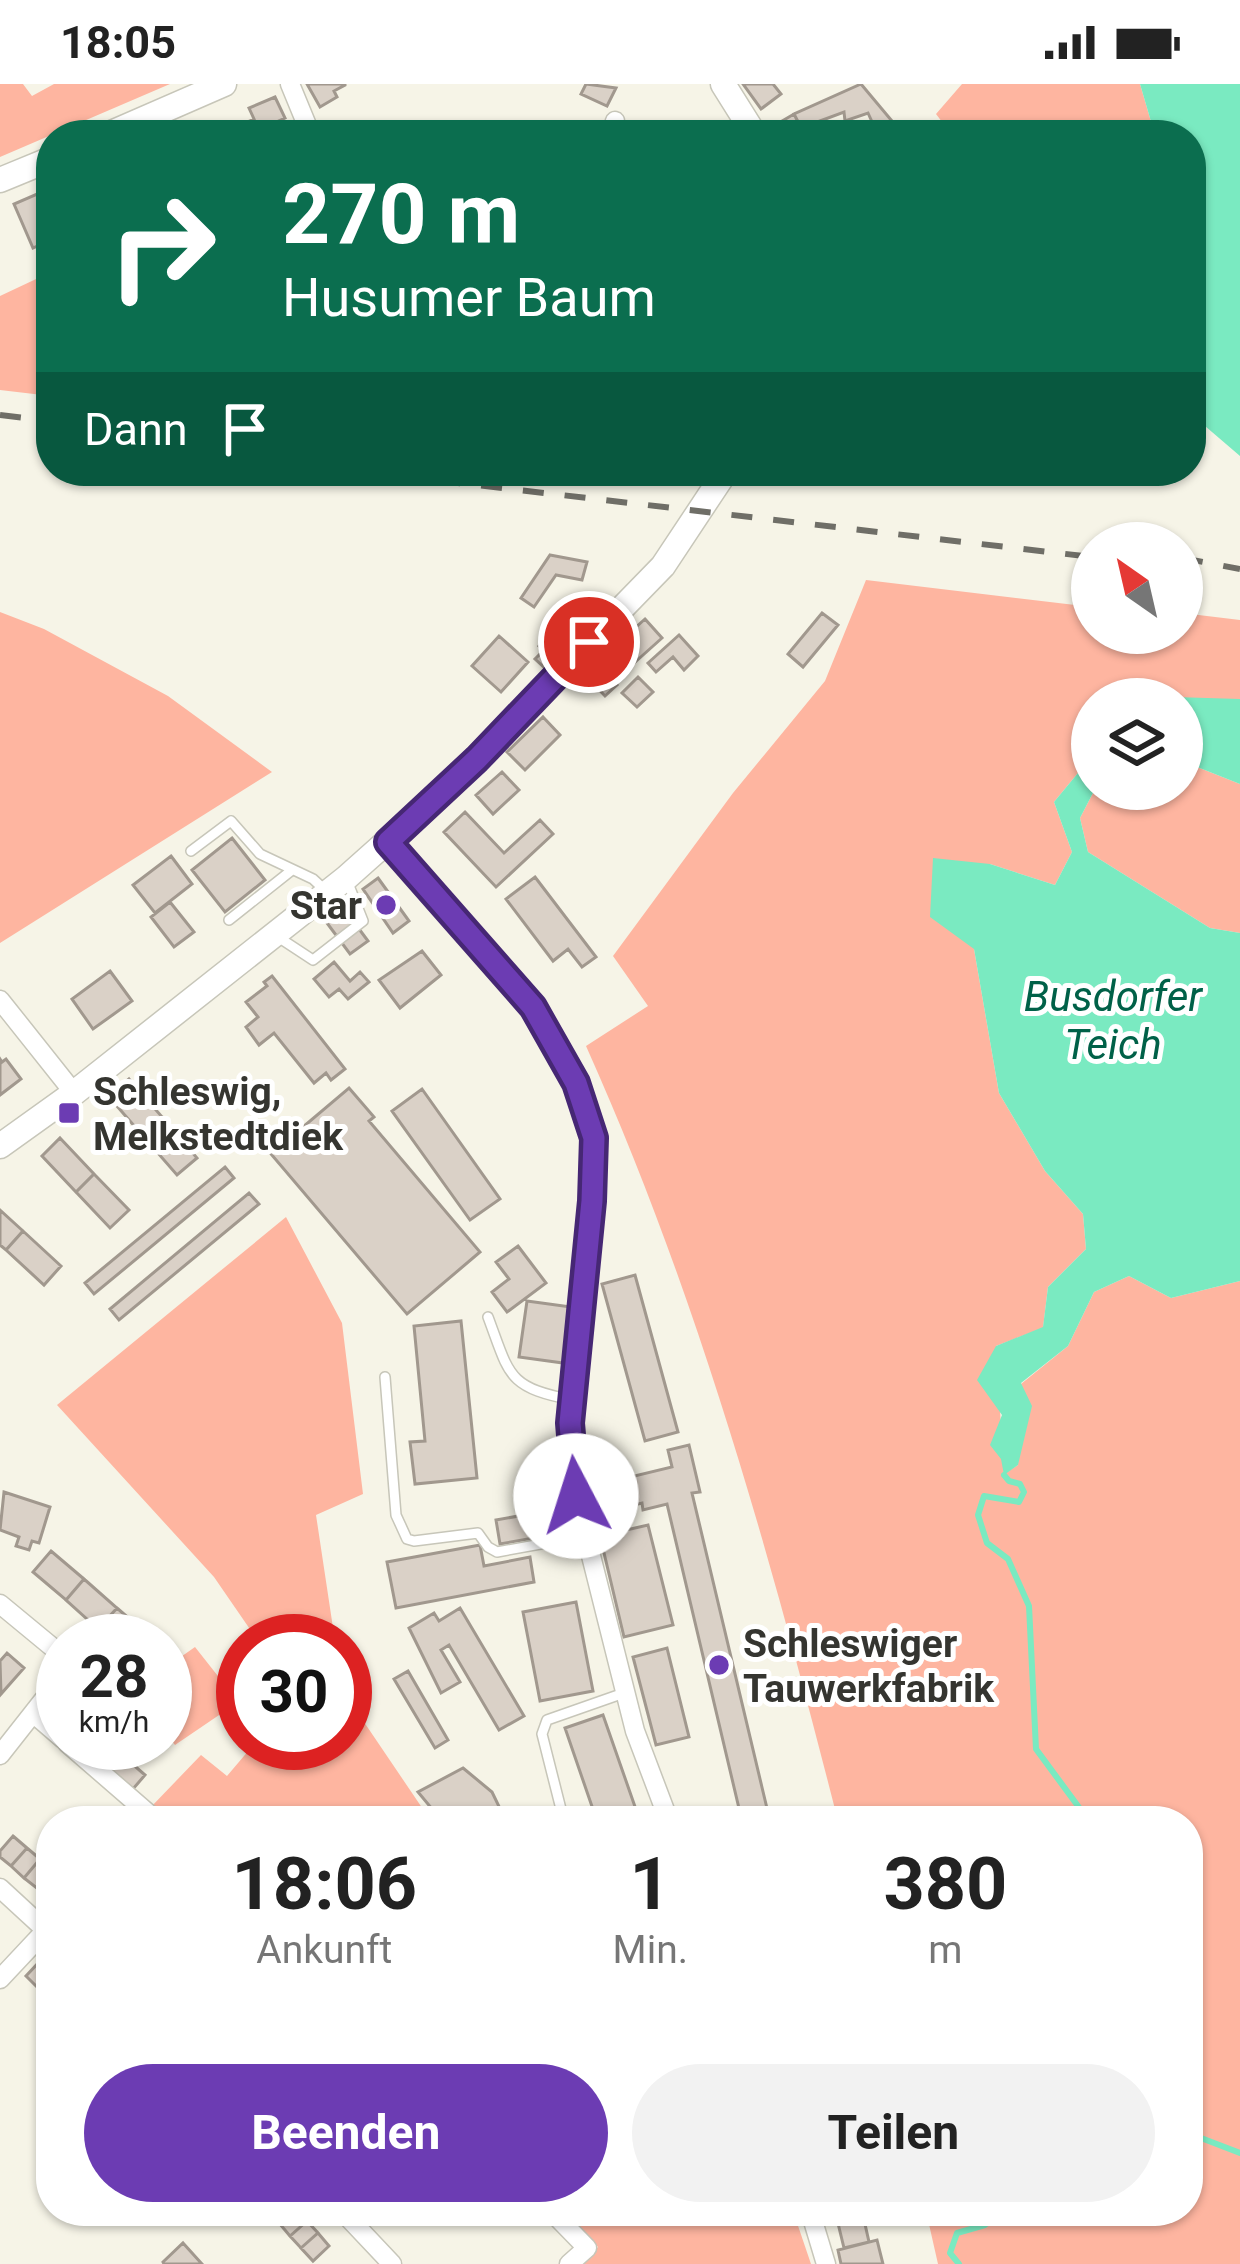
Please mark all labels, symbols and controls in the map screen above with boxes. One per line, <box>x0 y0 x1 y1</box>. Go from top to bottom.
text: 18:05 <box>60 16 176 69</box>
text: 270 m <box>282 165 520 264</box>
icon: right <box>84 168 240 324</box>
text: Husumer Baum <box>282 266 656 329</box>
icon: arrive <box>212 396 278 462</box>
text: Dann <box>84 403 188 456</box>
north arrow <box>1071 522 1203 654</box>
map controls <box>1071 522 1203 810</box>
pin <box>538 591 640 693</box>
icon: arrive <box>556 609 622 675</box>
button: layers <box>1071 678 1203 810</box>
place label: Star <box>290 883 362 929</box>
marker: Star <box>373 892 399 918</box>
water label: Busdorfer Teich <box>1024 972 1203 1069</box>
place label: Schleswig, Melkstedtdiek <box>93 1069 344 1160</box>
marker: Schleswig, Melkstedtdiek <box>56 1100 82 1126</box>
position arrow <box>513 1433 639 1559</box>
speed limit sign: 30 <box>216 1614 372 1770</box>
place label: Schleswiger Tauwerkfabrik <box>743 1621 995 1712</box>
text: 28 <box>80 1641 148 1712</box>
marker: Schleswiger Tauwerkfabrik <box>706 1652 732 1678</box>
text: km/h <box>79 1704 149 1739</box>
text: 18:06 <box>232 1842 417 1927</box>
text: 1 <box>630 1842 671 1927</box>
text: 380 <box>883 1842 1007 1927</box>
text: Ankunft <box>256 1927 392 1973</box>
text: Min. <box>613 1927 688 1973</box>
text: m <box>928 1927 963 1973</box>
button: Beenden <box>84 2064 608 2202</box>
button: Teilen <box>632 2064 1155 2202</box>

